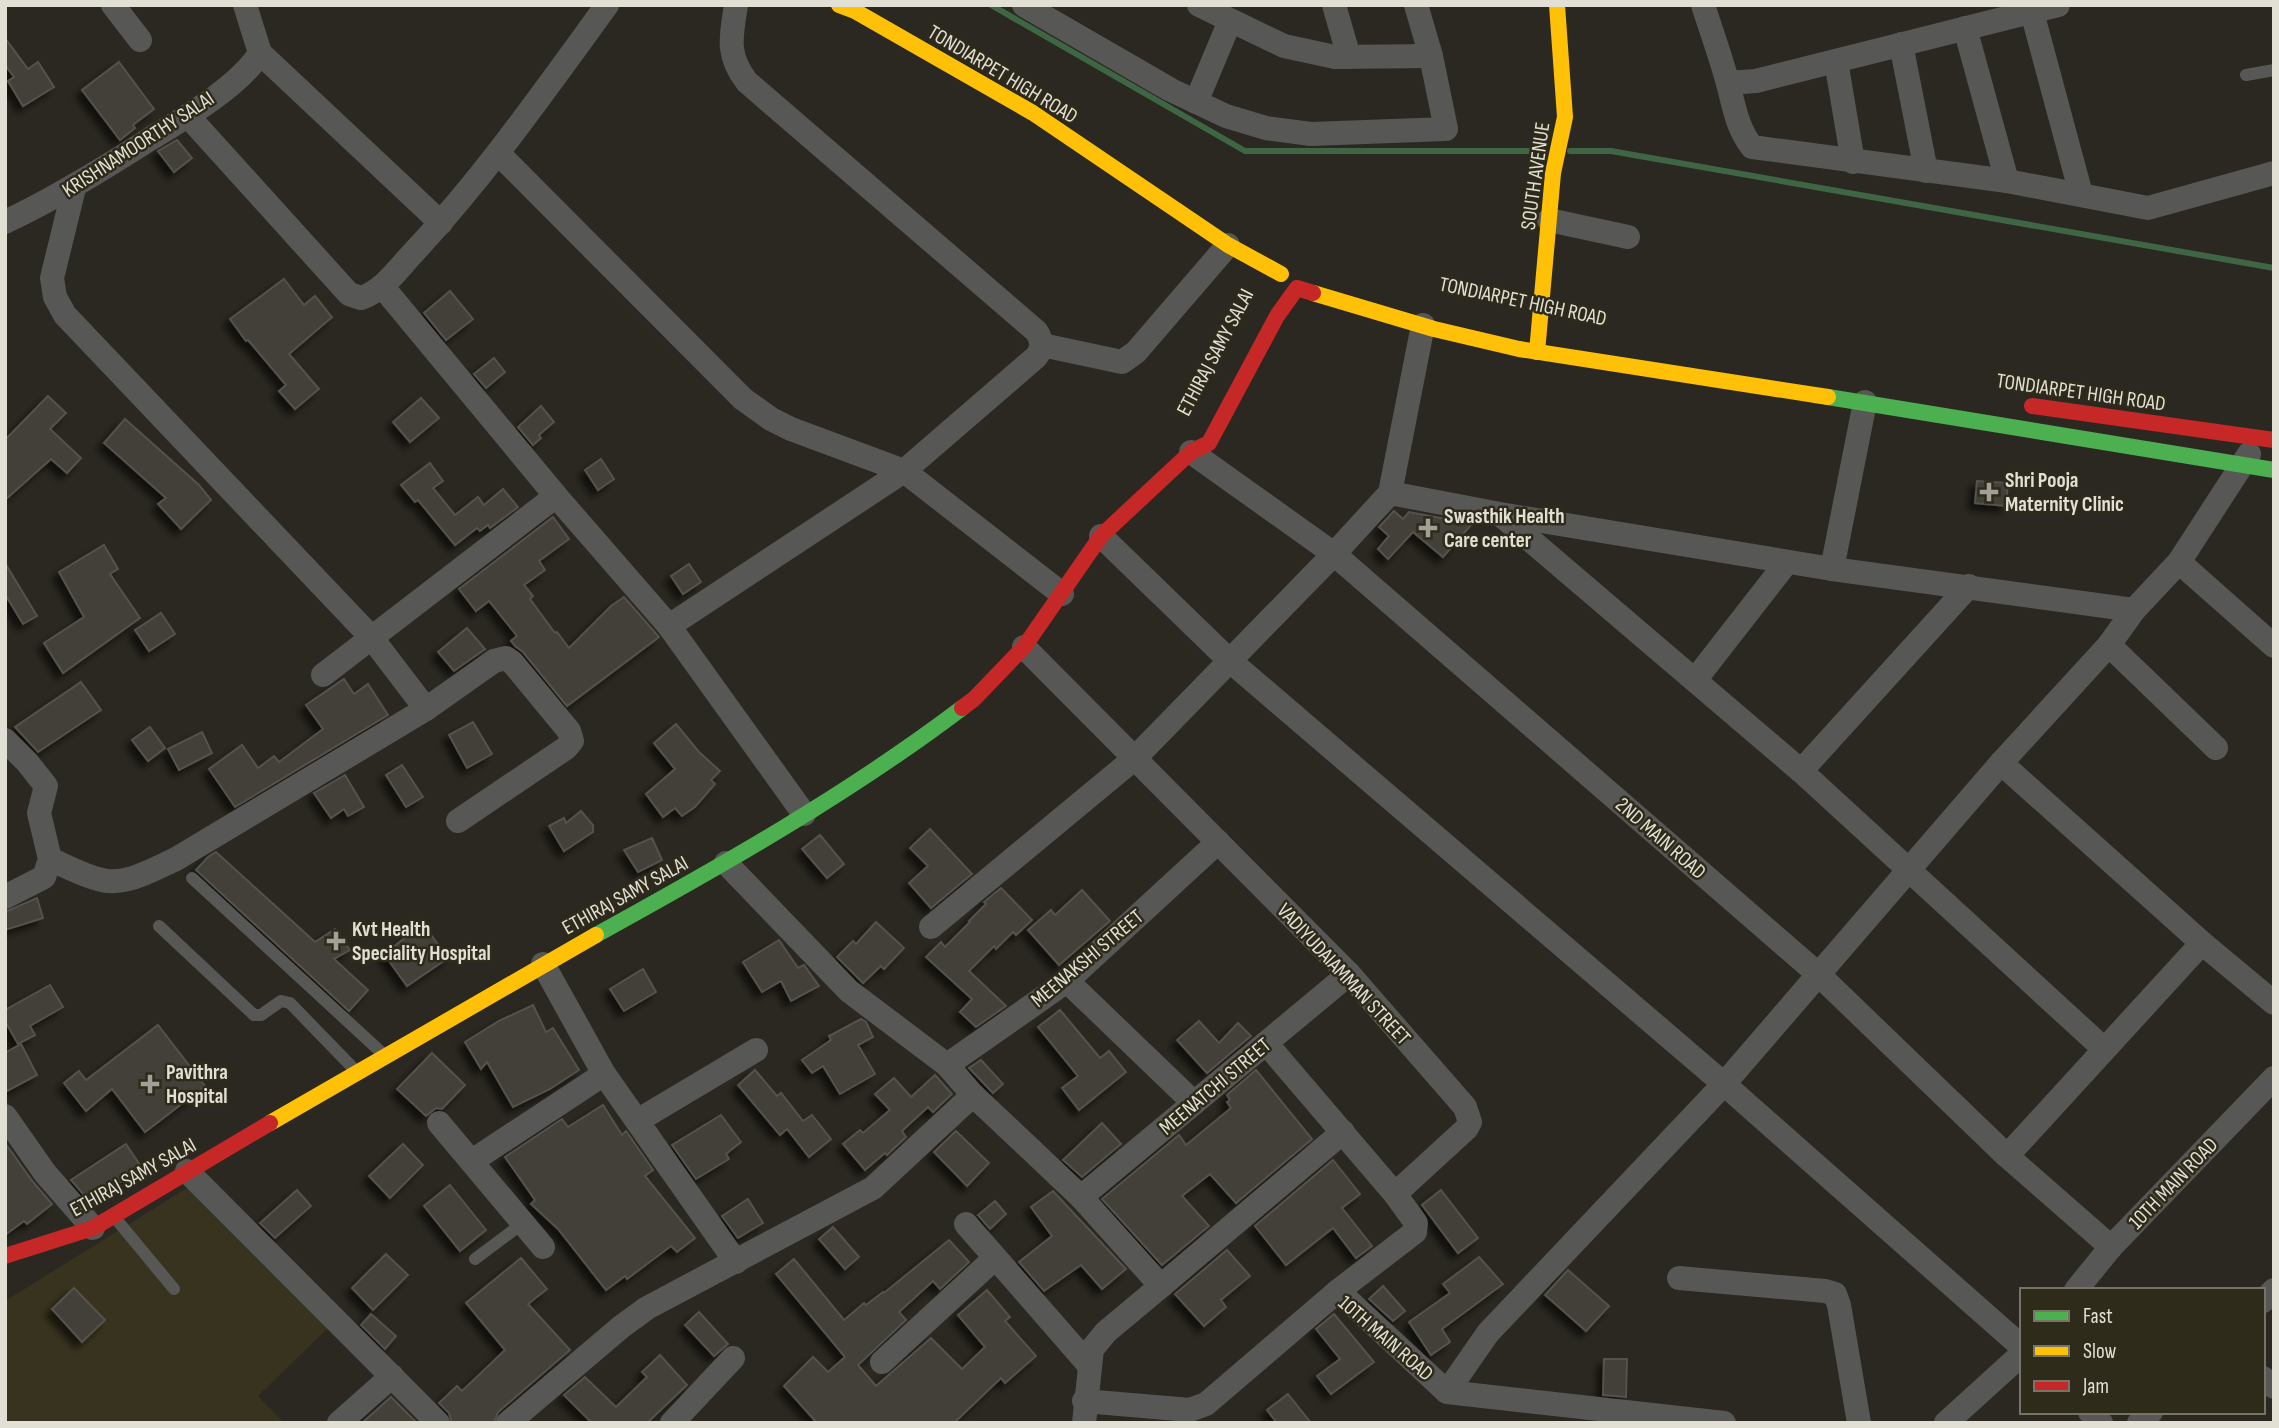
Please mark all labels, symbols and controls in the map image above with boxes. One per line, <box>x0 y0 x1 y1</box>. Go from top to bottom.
street label: TONDIARPET HIGH ROAD <box>923 20 1082 129</box>
street label: KRISHNAMOORTHY SALAI <box>58 86 219 203</box>
street label: SOUTH AVENUE <box>1516 121 1555 232</box>
street label: TONDIARPET HIGH ROAD <box>1437 272 1609 331</box>
street label: ETHIRAJ SAMY SALAI <box>1171 284 1259 420</box>
street label: TONDIARPET HIGH ROAD <box>1995 368 2167 417</box>
place label: Shri Pooja Maternity Clinic <box>2005 468 2124 517</box>
marker: Shri Pooja Maternity Clinic <box>1979 482 1999 502</box>
place label: Swasthik Health Care center <box>1444 504 1564 553</box>
marker: Swasthik Health Care center <box>1418 518 1438 538</box>
street label: 2ND MAIN ROAD <box>1610 792 1711 885</box>
street label: ETHIRAJ SAMY SALAI <box>558 851 693 940</box>
street label: VADIYUDAIAMMAN STREET <box>1272 898 1416 1051</box>
street label: MEENAKSHI STREET <box>1026 904 1149 1013</box>
place label: Kvt Health Speciality Hospital <box>352 917 491 966</box>
marker: Kvt Health Speciality Hospital <box>326 931 346 951</box>
street label: MEENATCHI STREET <box>1154 1032 1277 1140</box>
place label: Pavithra Hospital <box>166 1060 228 1109</box>
marker: Pavithra Hospital <box>140 1074 160 1094</box>
street label: 10TH MAIN ROAD <box>2124 1132 2223 1234</box>
street label: ETHIRAJ SAMY SALAI <box>66 1133 201 1222</box>
legend <box>2020 1288 2265 1414</box>
street label: 10TH MAIN ROAD <box>1333 1290 1438 1386</box>
text: Fast <box>2083 1304 2113 1329</box>
text: Slow <box>2083 1339 2117 1364</box>
text: Jam <box>2082 1374 2109 1399</box>

